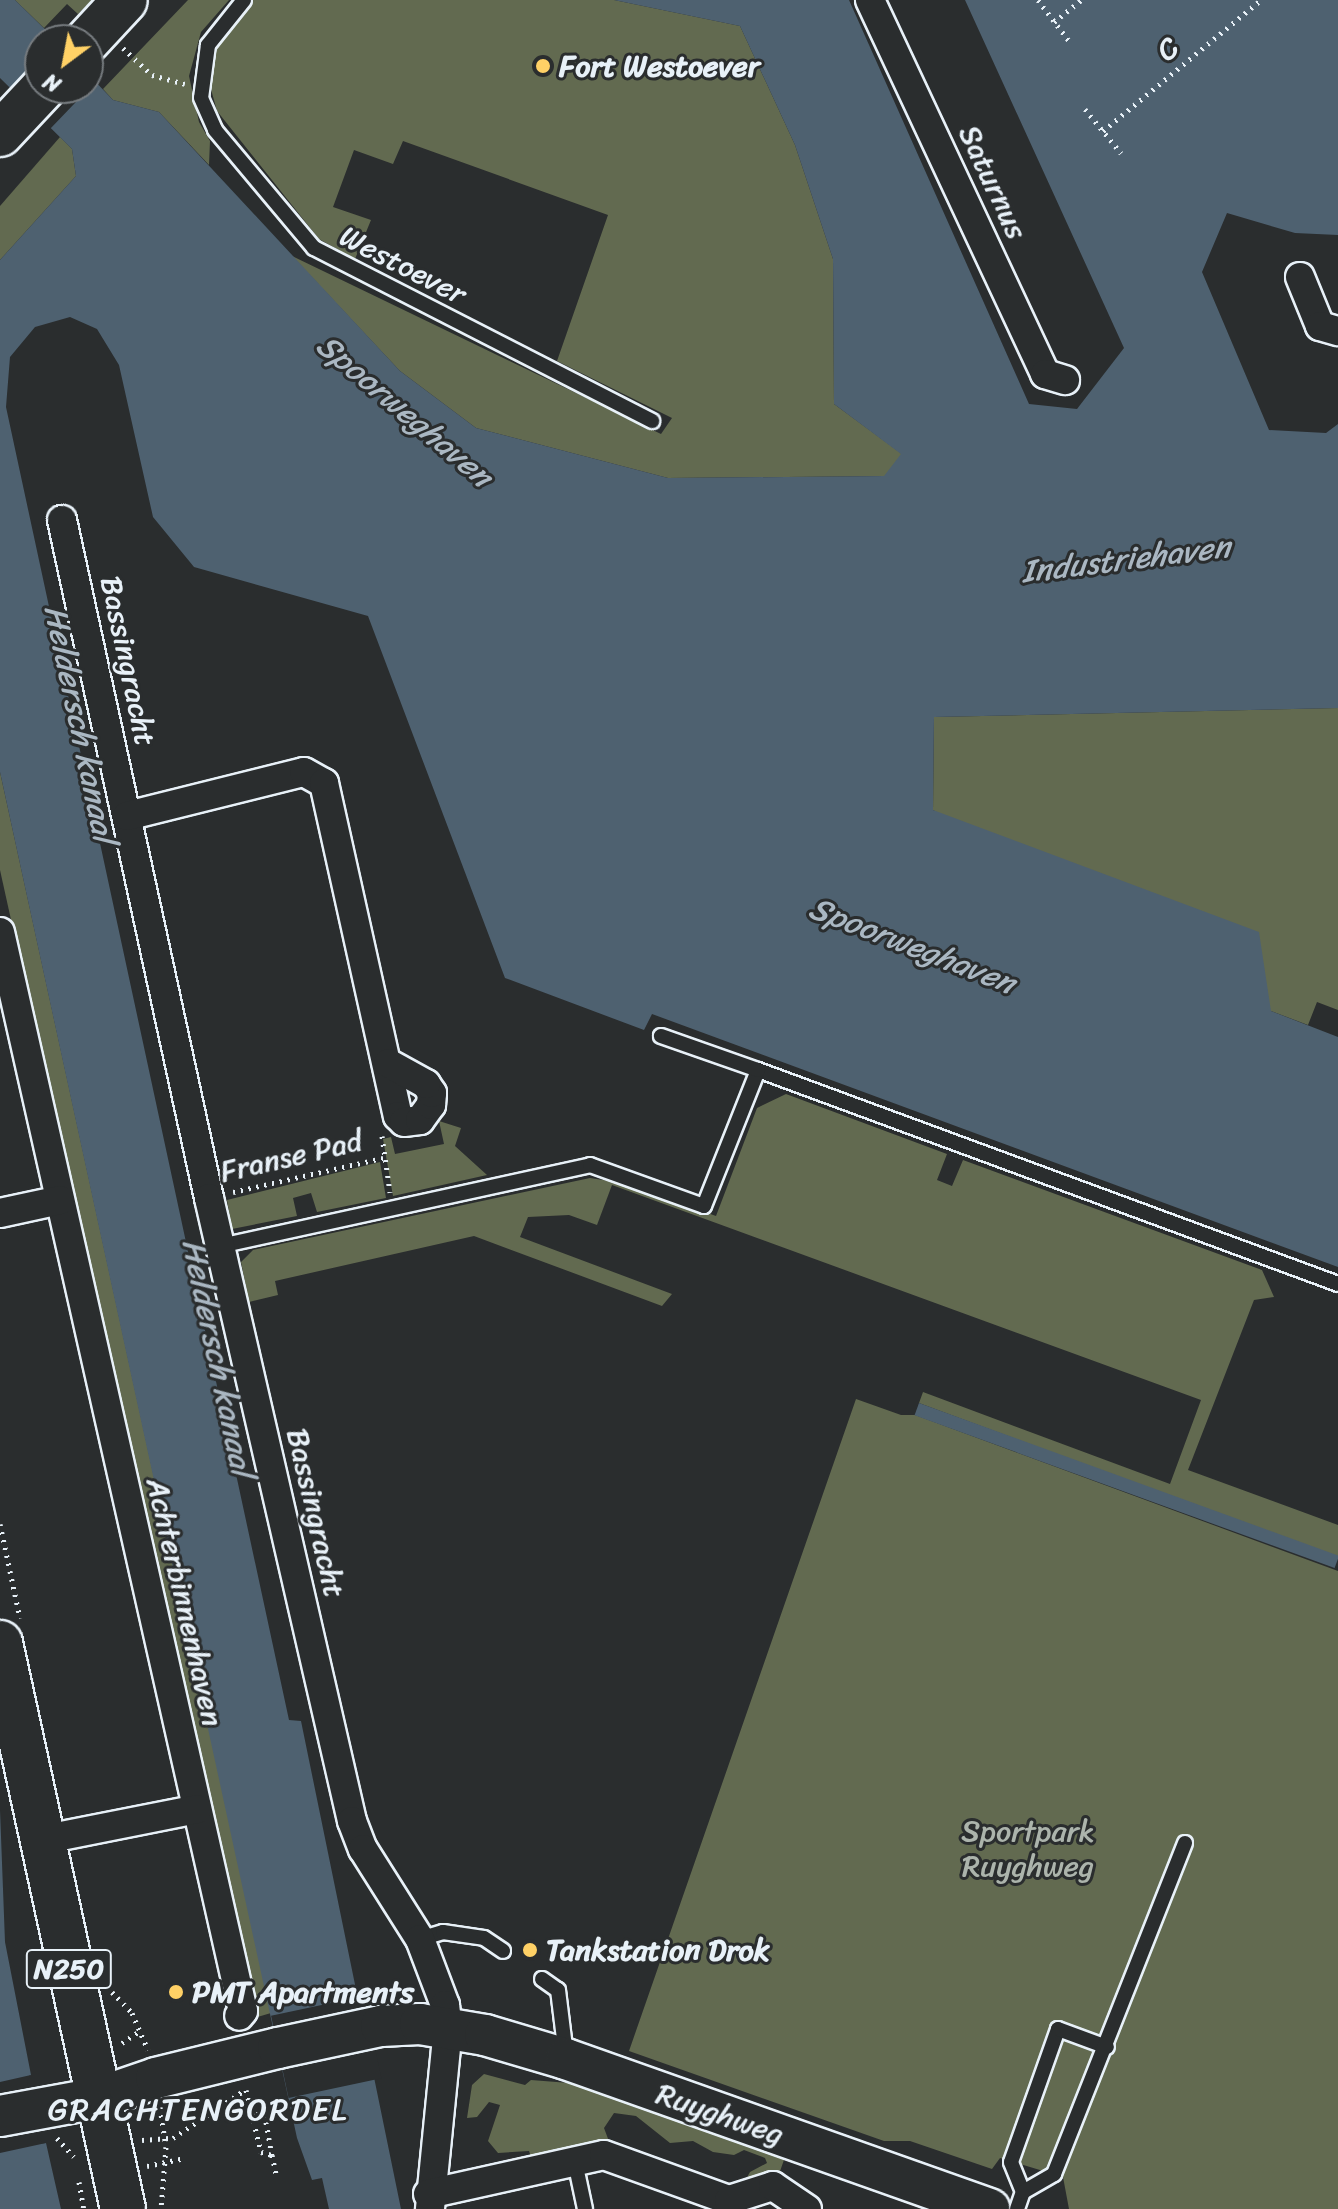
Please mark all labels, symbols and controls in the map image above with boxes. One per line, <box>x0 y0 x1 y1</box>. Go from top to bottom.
north arrow <box>24 24 104 104</box>
street label: C <box>1149 29 1187 69</box>
place label: Fort Westoever <box>559 48 761 84</box>
marker: Fort Westoever <box>534 57 552 75</box>
text: N <box>35 63 69 104</box>
street label: Saturnus <box>951 119 1035 245</box>
street label: Westoever <box>334 218 472 312</box>
water label: Spoorweghaven <box>308 326 500 496</box>
water label: Industriehaven <box>1020 528 1232 592</box>
street label: Bassingracht <box>92 573 164 749</box>
water label: Heldersch kanaal <box>35 602 123 846</box>
water label: Spoorweghaven <box>803 889 1021 1003</box>
street label: Franse Pad <box>217 1122 365 1190</box>
water label: Heldersch kanaal <box>173 1236 261 1480</box>
street label: Bassingracht <box>279 1425 353 1601</box>
street label: Achterbinnenhaven <box>139 1474 231 1730</box>
park label: Sportpark Ruyghweg <box>961 1813 1095 1884</box>
place label: Tankstation Drok <box>546 1932 770 1968</box>
marker: Tankstation Drok <box>521 1941 539 1959</box>
road number: N250 <box>25 1945 113 1993</box>
place label: PMT Apartments <box>192 1974 414 2010</box>
marker: PMT Apartments <box>167 1983 185 2001</box>
street label: Ruyghweg <box>652 2075 788 2153</box>
district label: GRACHTENGORDEL <box>48 2091 348 2129</box>

